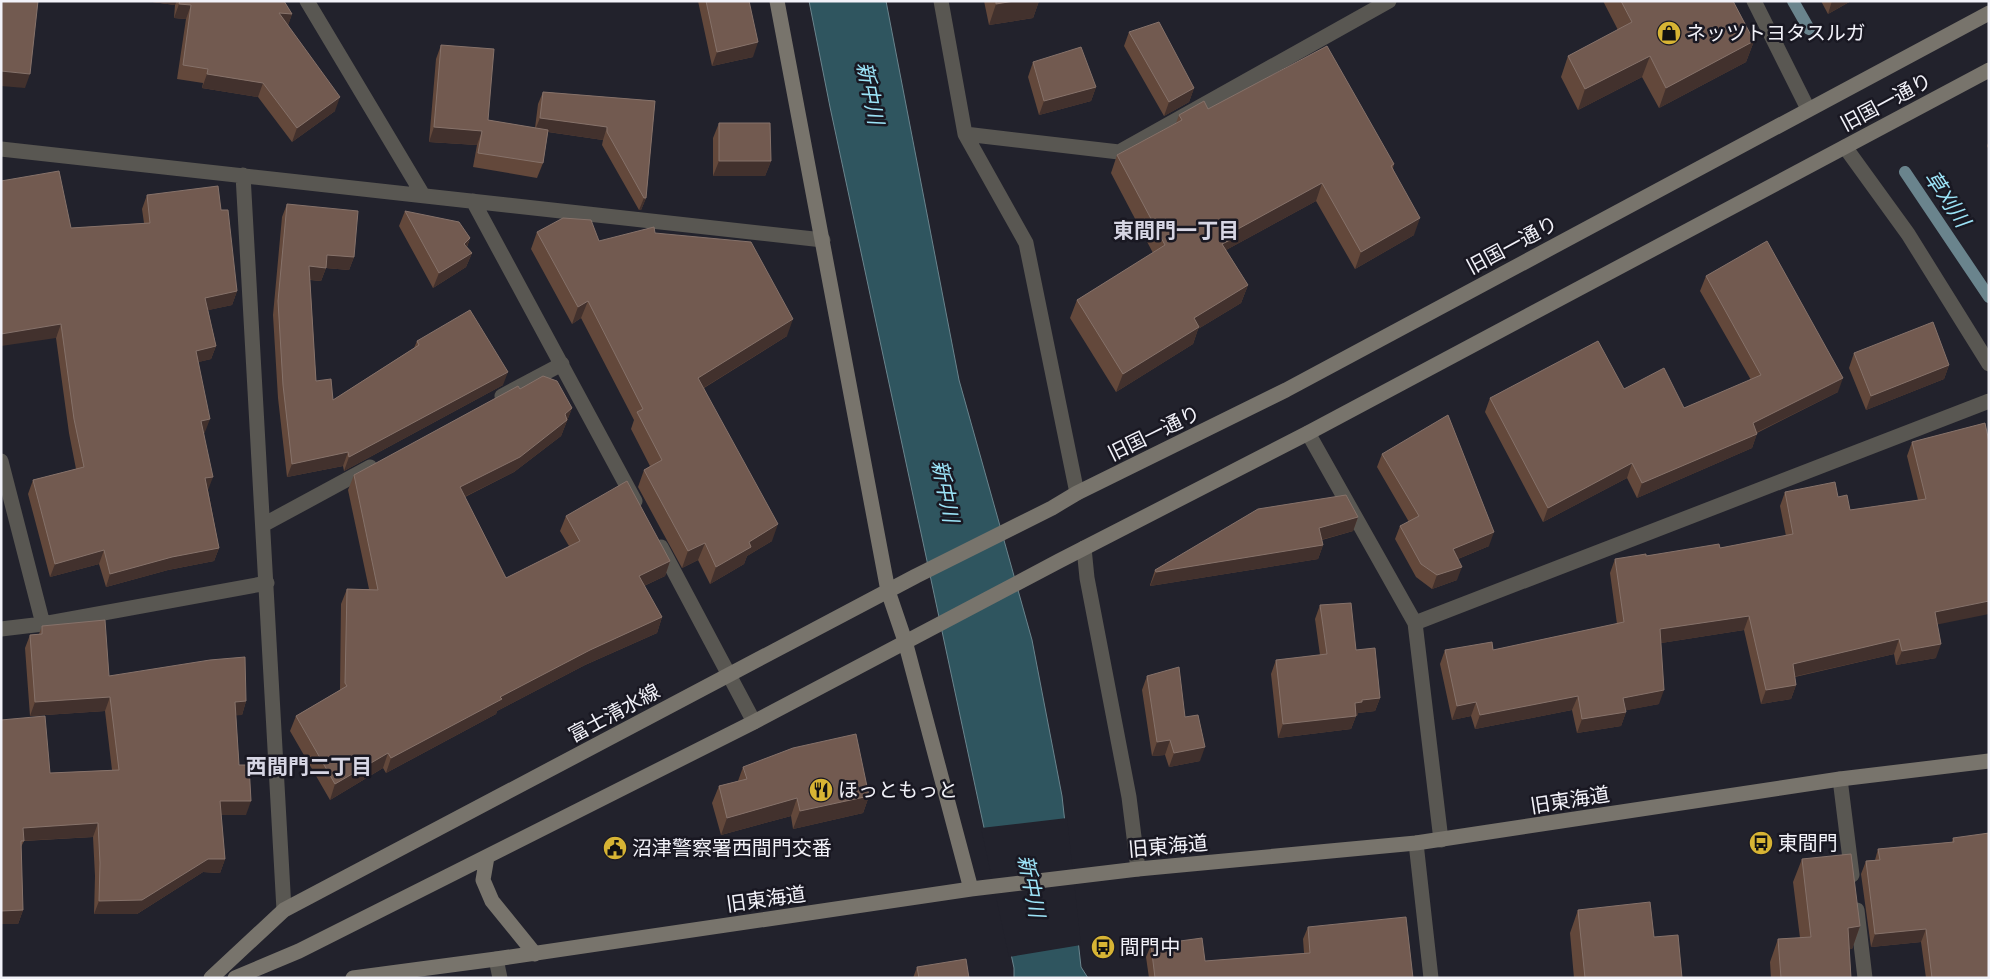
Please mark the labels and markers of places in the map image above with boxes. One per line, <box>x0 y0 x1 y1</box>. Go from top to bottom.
place label: ネッツトヨタスルガ <box>1686 19 1865 48</box>
shop icon: ネッツトヨタスルガ <box>1656 20 1682 46</box>
place label: ほっともっと <box>838 776 958 805</box>
restaurant icon: ほっともっと <box>808 777 834 803</box>
place label: 東間門 <box>1778 829 1838 858</box>
bus stop icon: 東間門 <box>1748 830 1774 856</box>
place label: 沼津警察署西間門交番 <box>632 834 832 863</box>
public building icon: 沼津警察署西間門交番 <box>602 835 628 861</box>
place label: 間門中 <box>1120 933 1180 962</box>
bus stop icon: 間門中 <box>1090 934 1116 960</box>

